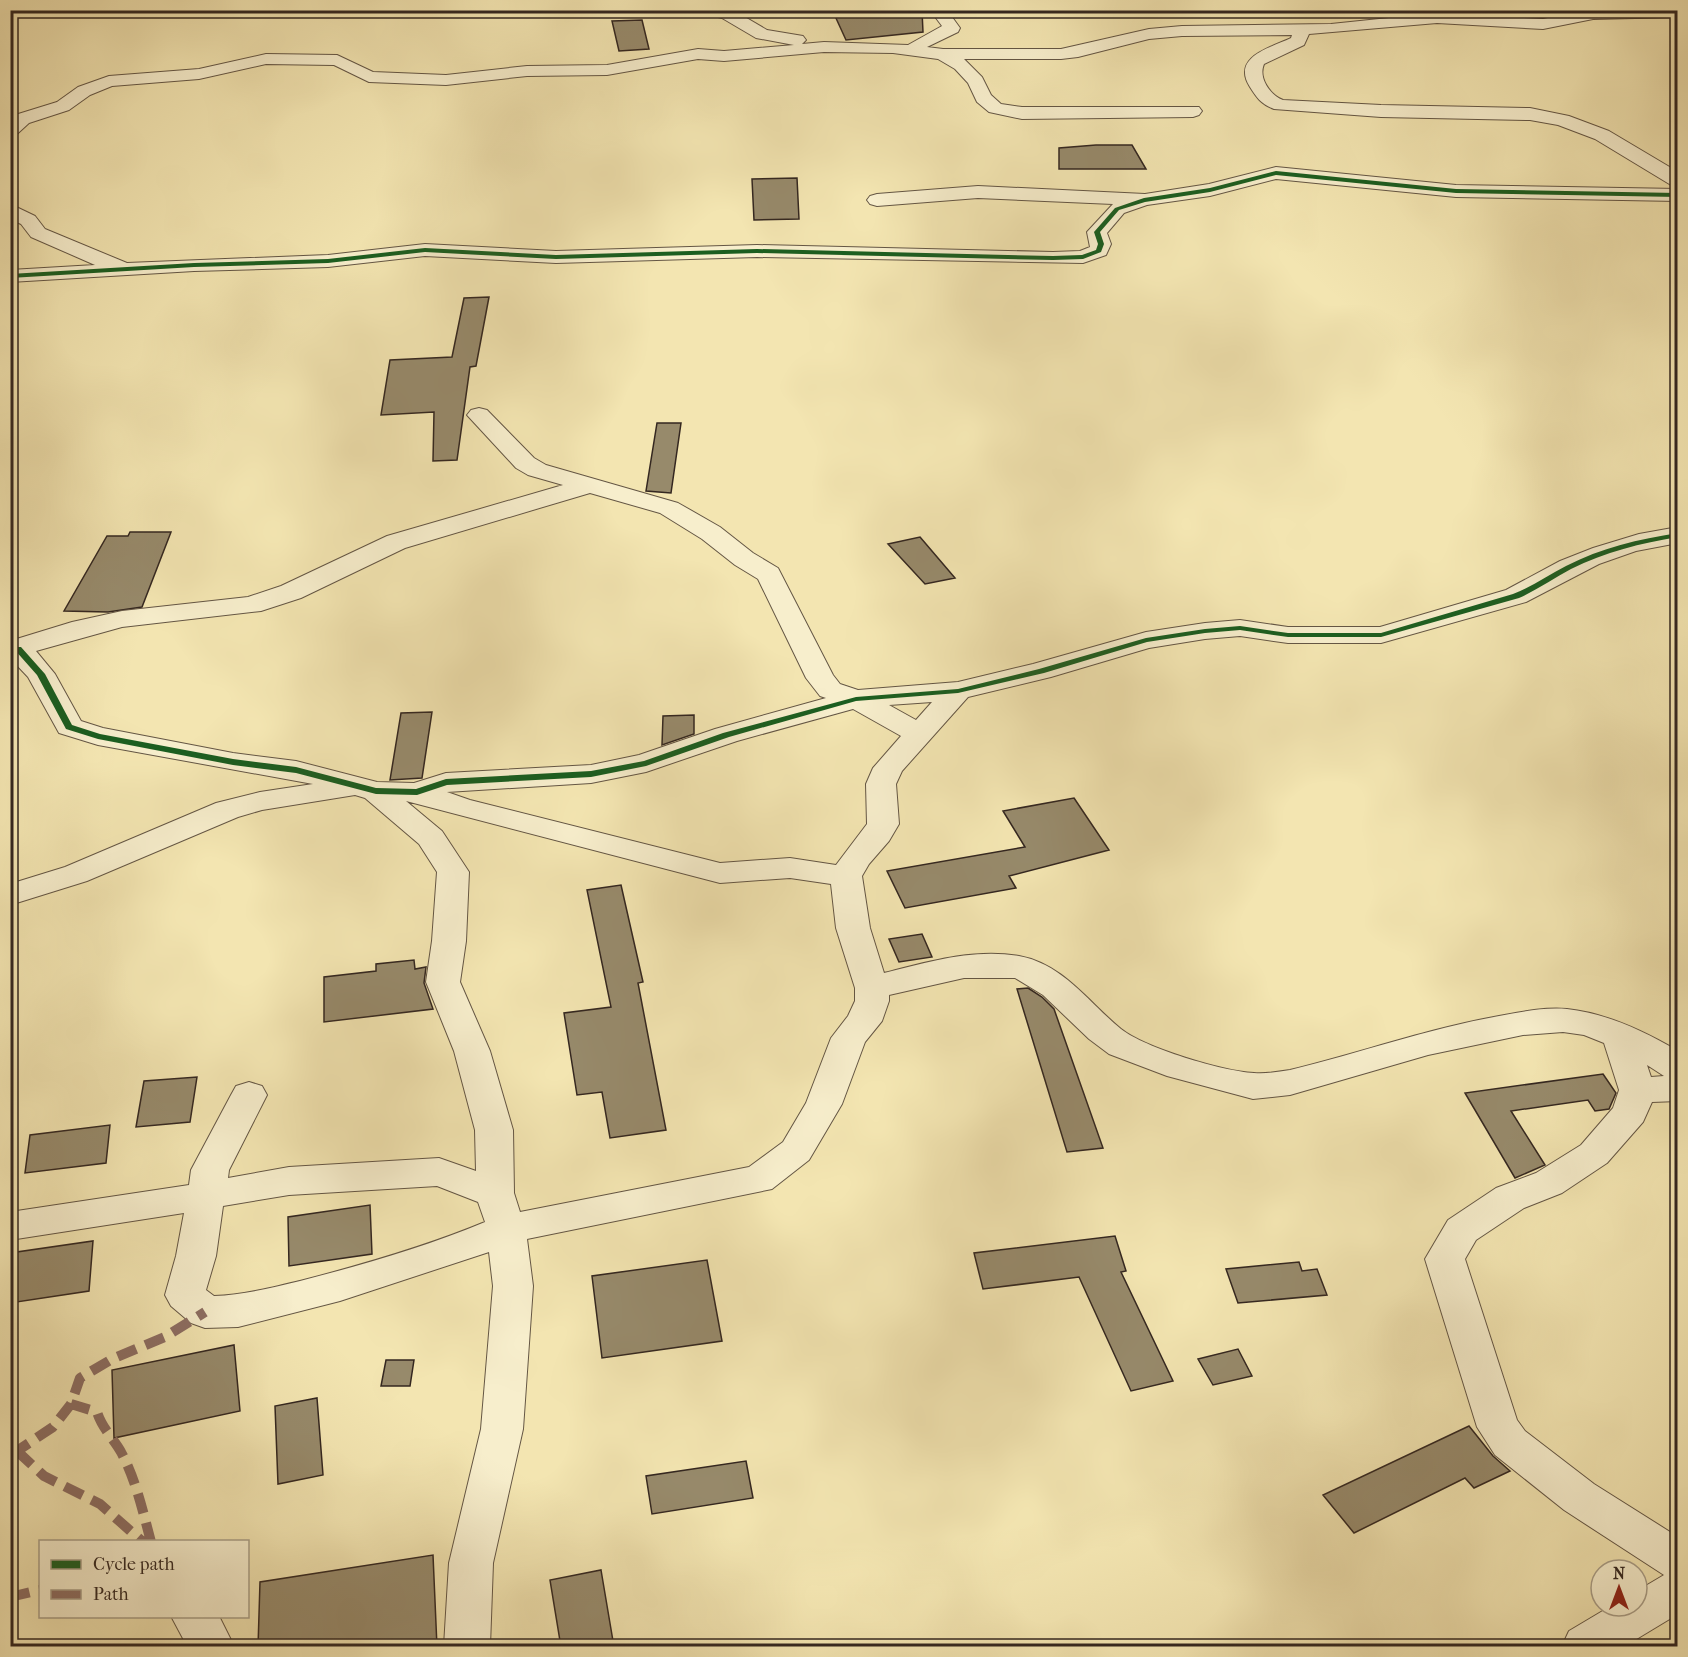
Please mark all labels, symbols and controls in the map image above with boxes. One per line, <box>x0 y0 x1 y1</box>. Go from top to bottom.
legend <box>39 1540 249 1618</box>
text: Cycle path <box>93 1554 174 1575</box>
north arrow <box>1589 1558 1649 1618</box>
text: N <box>1613 1564 1626 1583</box>
text: Path <box>93 1584 129 1605</box>

